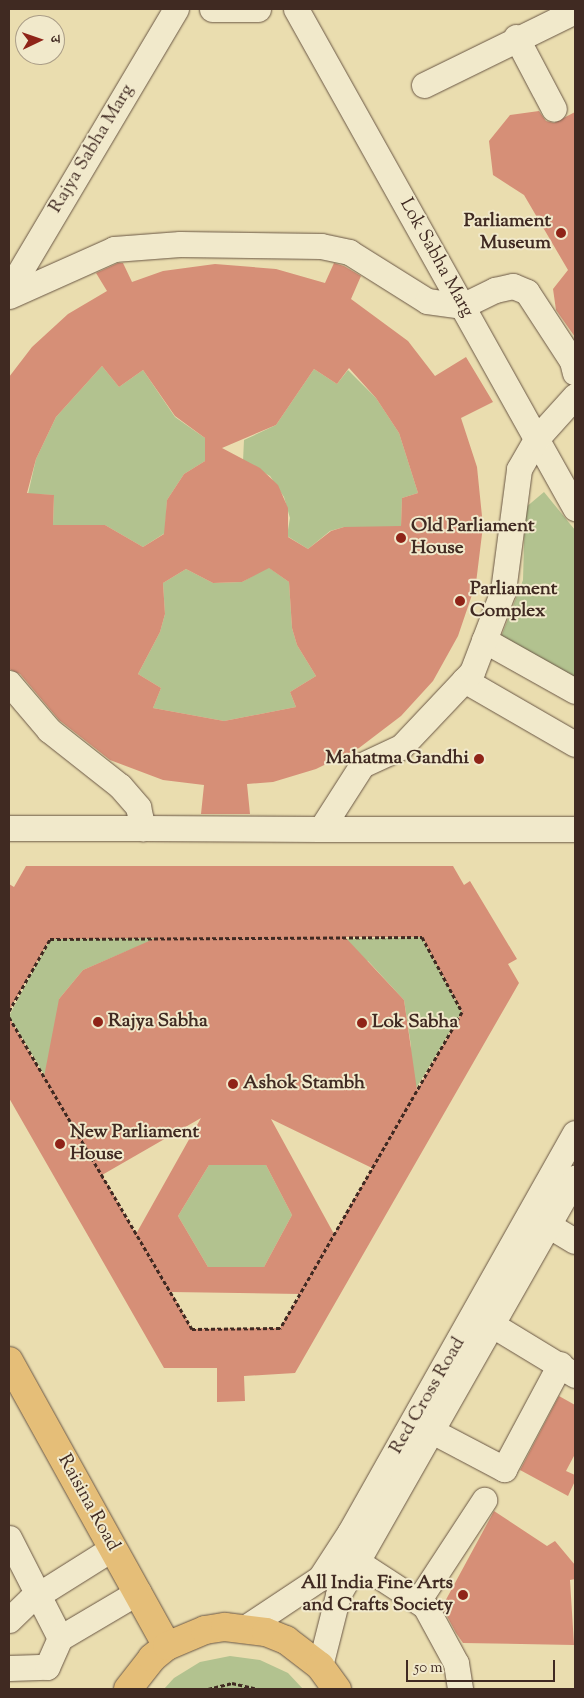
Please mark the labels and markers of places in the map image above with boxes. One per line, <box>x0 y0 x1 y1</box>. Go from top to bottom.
place label: Parliament Museum <box>464 211 551 255</box>
marker: Parliament Museum <box>555 227 567 239</box>
place label: Old Parliament House <box>411 516 534 560</box>
marker: Old Parliament House <box>395 532 407 544</box>
place label: Parliament Complex <box>470 579 557 623</box>
marker: Parliament Complex <box>454 595 466 607</box>
place label: Mahatma Gandhi <box>325 748 469 770</box>
marker: Mahatma Gandhi <box>473 753 485 765</box>
place label: Rajya Sabha <box>108 1011 208 1033</box>
place label: Lok Sabha <box>372 1012 458 1034</box>
marker: Rajya Sabha <box>92 1016 104 1028</box>
marker: Lok Sabha <box>356 1017 368 1029</box>
place label: Ashok Stambh <box>243 1073 365 1095</box>
marker: Ashok Stambh <box>227 1078 239 1090</box>
place label: New Parliament House <box>70 1122 199 1166</box>
marker: New Parliament House <box>54 1138 66 1150</box>
place label: All India Fine Arts and Crafts Society <box>301 1573 453 1617</box>
marker: All India Fine Arts and Crafts Society <box>457 1589 469 1601</box>

